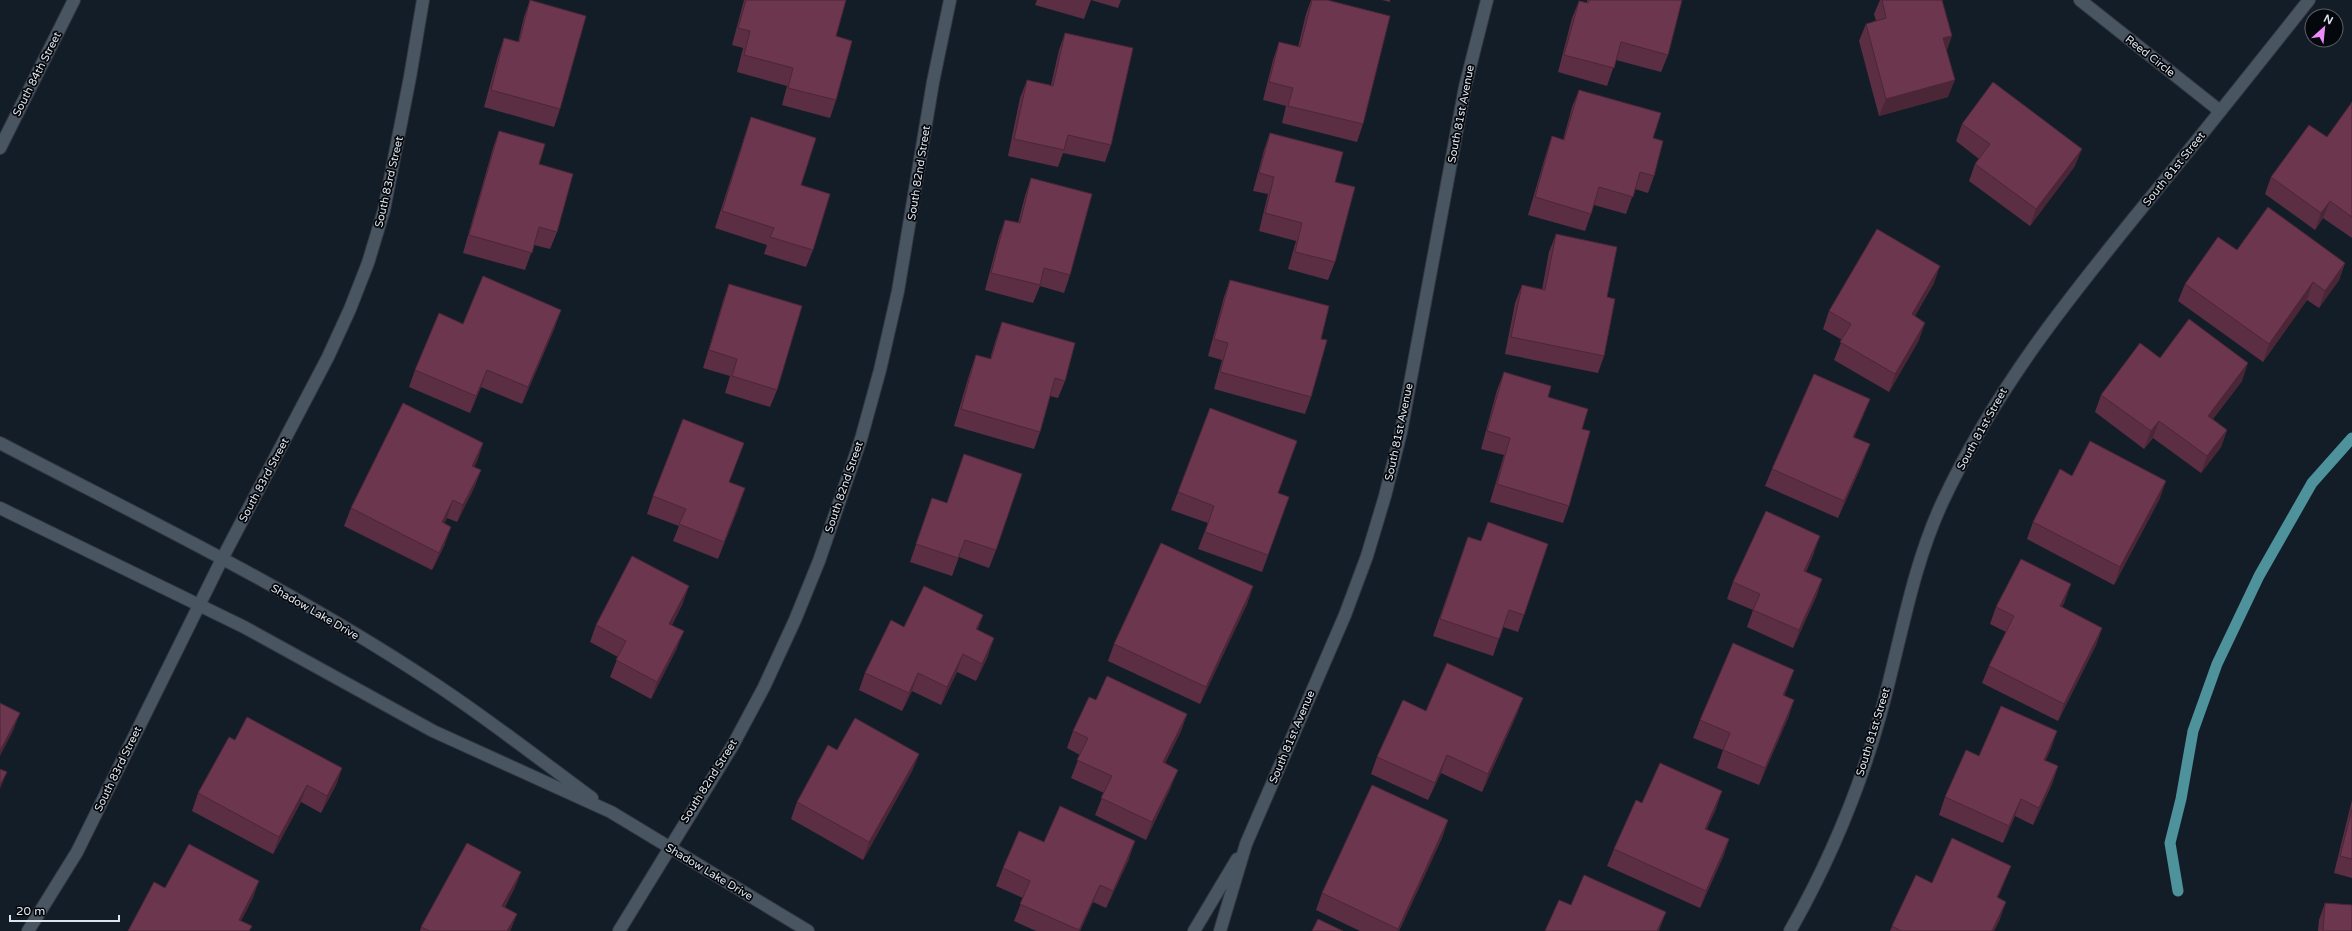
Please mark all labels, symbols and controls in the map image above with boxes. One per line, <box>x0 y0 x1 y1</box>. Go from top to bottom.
north arrow <box>2304 8 2344 48</box>
text: N <box>2321 12 2335 27</box>
street label: South 84th Street <box>10 30 64 118</box>
street label: Reed Circle <box>2123 33 2177 79</box>
street label: South 81st Avenue <box>1445 64 1477 164</box>
street label: South 82nd Street <box>905 125 933 221</box>
street label: South 81st Street <box>2140 129 2208 209</box>
street label: South 83rd Street <box>372 135 406 229</box>
street label: South 81st Avenue <box>1382 382 1416 482</box>
street label: South 81st Street <box>1954 386 2010 472</box>
street label: South 83rd Street <box>236 436 292 524</box>
street label: South 82nd Street <box>822 440 866 534</box>
street label: Shadow Lake Drive <box>269 582 361 642</box>
street label: South 81st Street <box>1853 686 1893 778</box>
street label: South 81st Avenue <box>1267 689 1317 785</box>
street label: South 83rd Street <box>92 724 144 814</box>
street label: South 82nd Street <box>678 737 740 825</box>
street label: Shadow Lake Drive <box>663 841 755 903</box>
scale bar <box>10 897 119 923</box>
text: 20 m <box>16 904 45 918</box>

